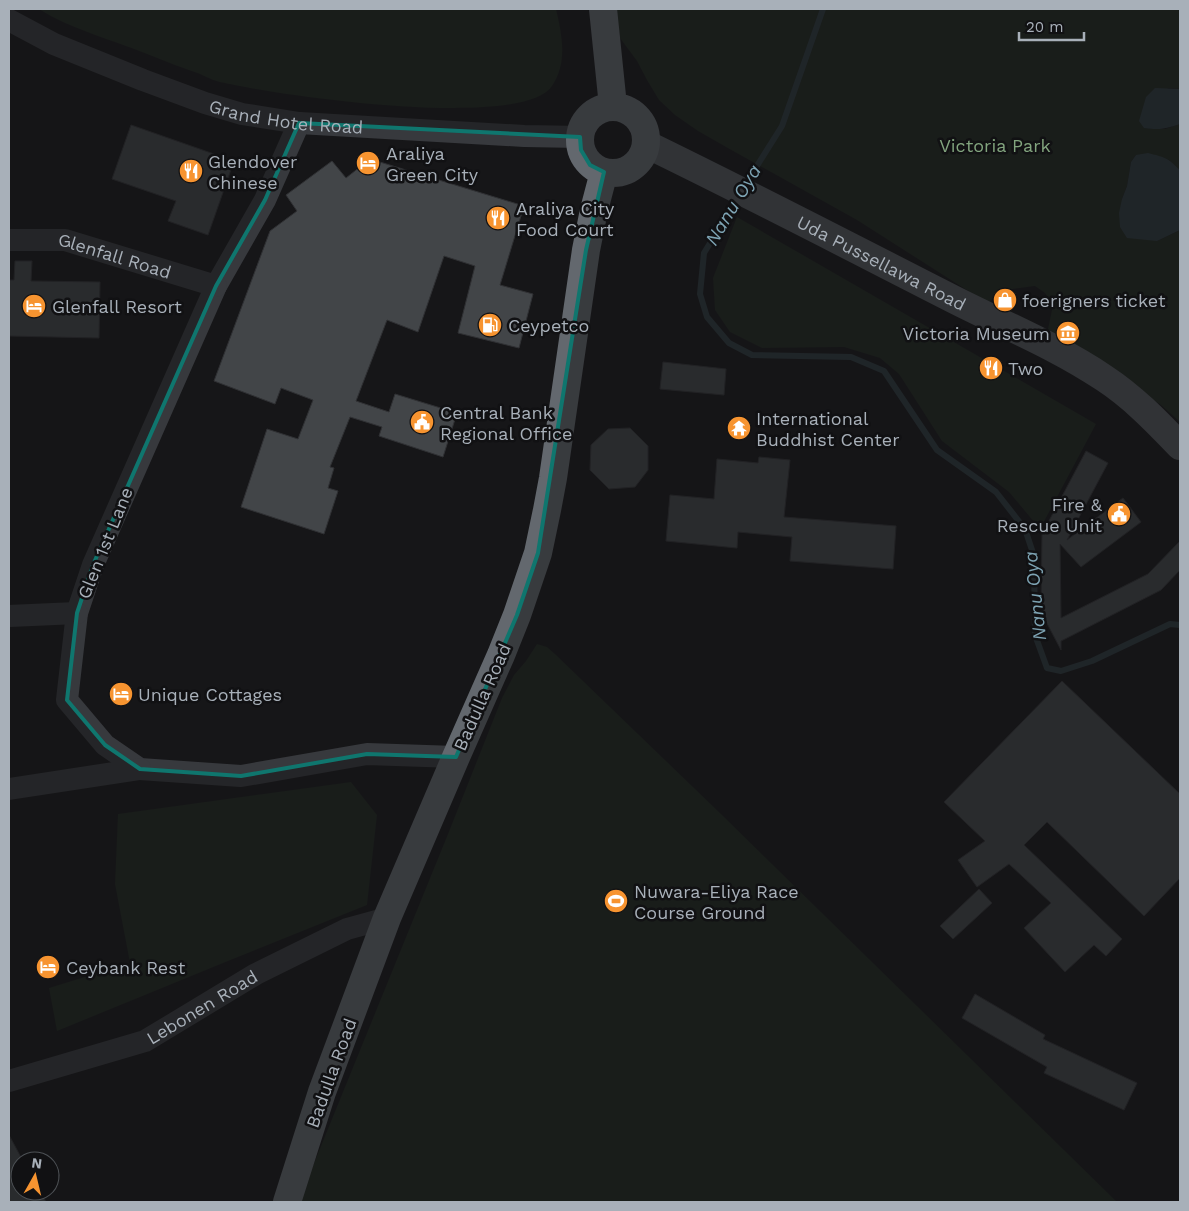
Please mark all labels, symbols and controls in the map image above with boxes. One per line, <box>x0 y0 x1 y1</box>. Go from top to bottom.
scale bar <box>1019 10 1084 42</box>
text: 20 m <box>1026 18 1064 36</box>
street label: Grand Hotel Road <box>207 94 364 137</box>
park label: Victoria Park <box>939 135 1051 156</box>
place label: Araliya Green City <box>386 143 479 185</box>
hotel icon: Araliya Green City <box>355 150 381 176</box>
place label: Glendover Chinese <box>208 151 297 193</box>
restaurant icon: Glendover Chinese <box>178 158 204 184</box>
water label: Nanu Oya <box>700 160 766 250</box>
place label: Araliya City Food Court <box>516 198 615 240</box>
restaurant icon: Araliya City Food Court <box>485 205 511 231</box>
street label: Uda Pussellawa Road <box>794 211 970 315</box>
street label: Glenfall Road <box>58 230 174 282</box>
shop icon: foerigners ticket <box>992 287 1018 313</box>
place label: foerigners ticket <box>1022 290 1166 311</box>
hotel icon: Glenfall Resort <box>21 293 47 319</box>
place label: Glenfall Resort <box>52 296 182 317</box>
fuel station icon: Ceypetco <box>477 312 503 338</box>
place label: Ceypetco <box>508 315 589 336</box>
museum icon: Victoria Museum <box>1055 320 1081 346</box>
place label: Victoria Museum <box>903 323 1050 344</box>
restaurant icon: Two <box>978 355 1004 381</box>
place label: Two <box>1008 358 1043 379</box>
place label: Central Bank Regional Office <box>440 402 572 444</box>
place label: International Buddhist Center <box>756 408 900 450</box>
public building icon: Central Bank Regional Office <box>409 409 435 435</box>
temple icon: International Buddhist Center <box>726 415 752 441</box>
street label: Glen 1st Lane <box>73 484 137 602</box>
place label: Fire & Rescue Unit <box>997 494 1103 536</box>
public building icon: Fire & Rescue Unit <box>1106 501 1132 527</box>
water label: Nanu Oya <box>1019 550 1051 642</box>
street label: Badulla Road <box>449 640 515 754</box>
hotel icon: Unique Cottages <box>108 681 134 707</box>
place label: Unique Cottages <box>138 684 282 705</box>
place label: Nuwara-Eliya Race Course Ground <box>634 881 799 923</box>
sports icon: Nuwara-Eliya Race Course Ground <box>603 888 629 914</box>
hotel icon: Ceybank Rest <box>35 954 61 980</box>
place label: Ceybank Rest <box>66 957 186 978</box>
street label: Lebonen Road <box>142 965 261 1048</box>
street label: Badulla Road <box>301 1015 361 1131</box>
north arrow <box>10 1151 60 1201</box>
text: N <box>31 1154 43 1172</box>

